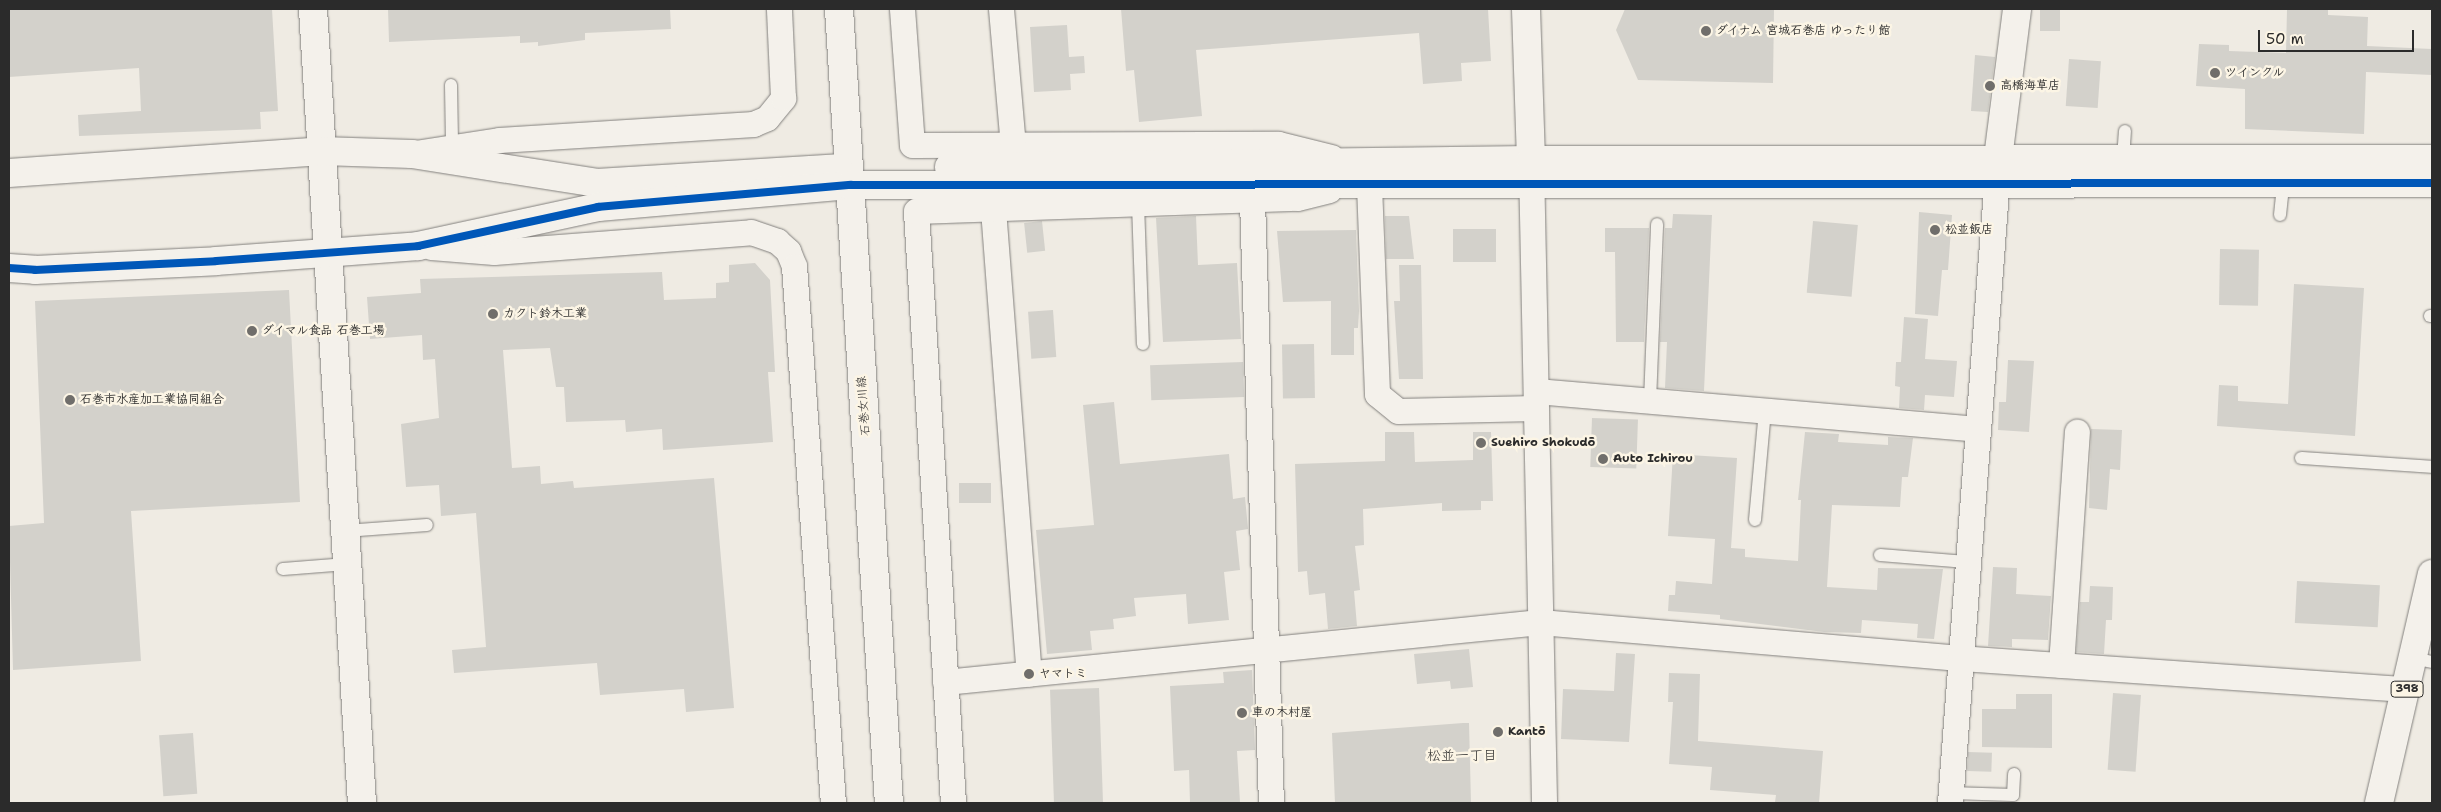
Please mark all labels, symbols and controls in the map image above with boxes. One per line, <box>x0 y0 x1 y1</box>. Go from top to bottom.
scale bar <box>2261 20 2417 52</box>
place label: ダイナム 宮城石巻店 ゆったり館 <box>1716 24 1892 38</box>
marker: ダイナム 宮城石巻店 ゆったり館 <box>1700 25 1712 37</box>
text: 50 m <box>2266 29 2304 49</box>
place label: ツインクル <box>2225 66 2285 80</box>
marker: ツインクル <box>2209 67 2221 79</box>
place label: 高橋海草店 <box>2000 79 2060 93</box>
marker: 高橋海草店 <box>1984 80 1996 92</box>
place label: 松並飯店 <box>1945 223 1993 237</box>
marker: 松並飯店 <box>1929 224 1941 236</box>
place label: カクト鈴木工業 <box>503 307 587 321</box>
marker: カクト鈴木工業 <box>487 308 499 320</box>
place label: ダイマル食品 石巻工場 <box>262 324 386 338</box>
marker: ダイマル食品 石巻工場 <box>246 325 258 337</box>
street label: 石巻女川線 <box>855 376 873 436</box>
place label: 石巻市水産加工業協同組合 <box>80 393 224 407</box>
marker: 石巻市水産加工業協同組合 <box>64 394 76 406</box>
place label: Suehiro Shokudō <box>1491 436 1595 450</box>
marker: Suehiro Shokudō <box>1475 437 1487 449</box>
place label: Auto Ichirou <box>1613 452 1693 466</box>
marker: Auto Ichirou <box>1597 453 1609 465</box>
place label: ヤマトミ <box>1039 667 1087 681</box>
marker: ヤマトミ <box>1023 668 1035 680</box>
road number: 398 <box>2390 681 2424 698</box>
place label: 車の木村屋 <box>1252 706 1312 720</box>
marker: 車の木村屋 <box>1236 707 1248 719</box>
place label: Kantō <box>1508 725 1546 739</box>
marker: Kantō <box>1492 726 1504 738</box>
district label: 松並一丁目 <box>1427 747 1497 763</box>

